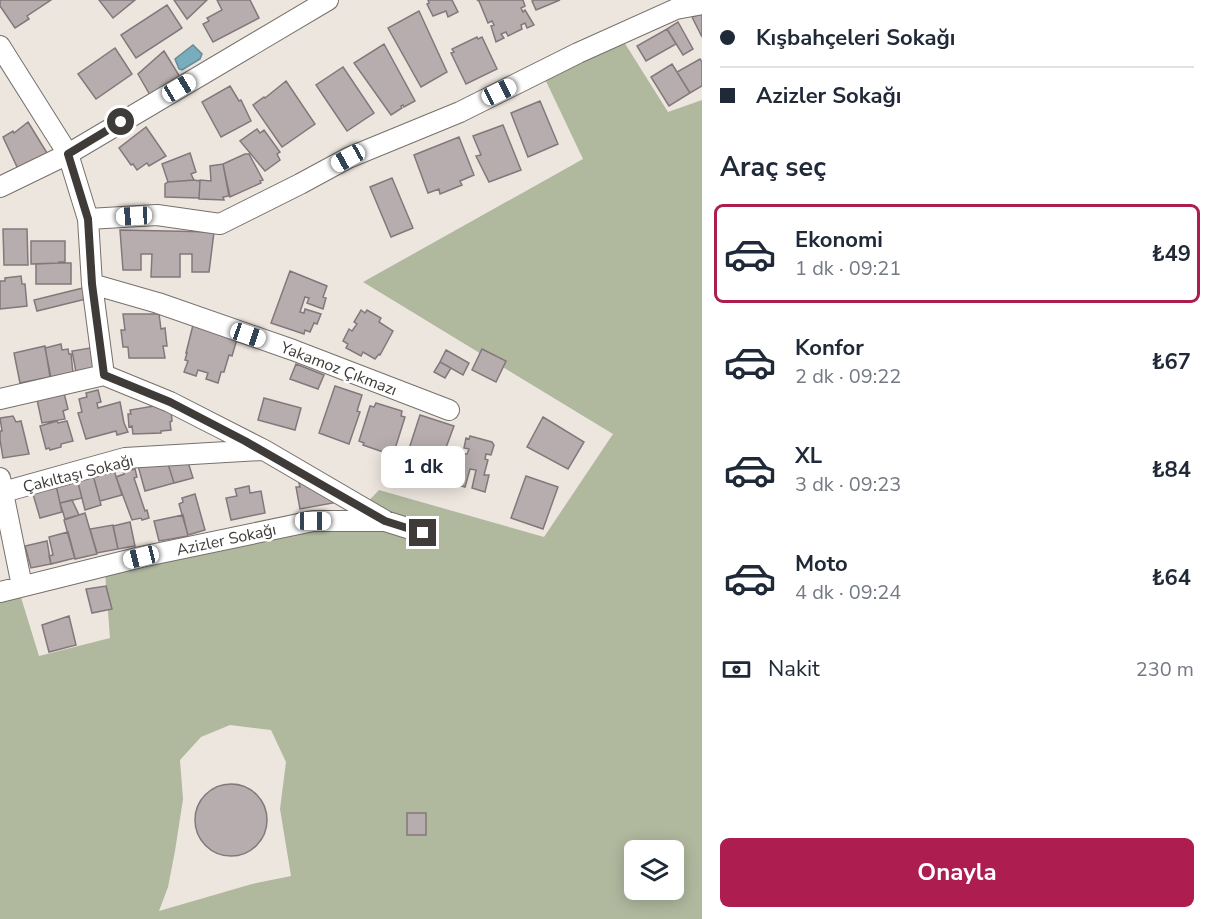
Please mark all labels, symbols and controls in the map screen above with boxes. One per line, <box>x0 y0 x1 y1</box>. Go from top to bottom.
text: Kışbahçeleri Sokağı <box>756 23 955 53</box>
car <box>159 71 199 105</box>
car <box>479 76 519 108</box>
text: Azizler Sokağı <box>756 81 901 111</box>
route start <box>107 108 134 135</box>
car <box>328 141 368 175</box>
text: Araç seç <box>720 149 826 186</box>
car <box>116 206 152 226</box>
text: Ekonomi <box>795 225 883 255</box>
icon: car <box>723 227 777 281</box>
text: ₺49 <box>1151 239 1191 269</box>
text: 1 dk · 09:21 <box>795 255 901 282</box>
car <box>228 321 268 349</box>
text: Konfor <box>795 333 864 363</box>
icon: car <box>723 335 777 389</box>
street label: Yakamoz Çıkmazı <box>276 336 400 401</box>
text: ₺67 <box>1151 347 1191 377</box>
text: 2 dk · 09:22 <box>795 363 901 390</box>
text: XL <box>795 441 822 471</box>
icon: car <box>723 443 777 497</box>
callout: 1 dk <box>381 446 465 488</box>
street label: Çakıltaşı Sokağı <box>21 450 136 498</box>
text: 1 dk <box>403 453 443 480</box>
text: ₺84 <box>1151 455 1191 485</box>
text: 3 dk · 09:23 <box>795 471 901 498</box>
car <box>295 512 331 530</box>
street label: Azizler Sokağı <box>174 519 278 561</box>
route end <box>409 519 436 546</box>
car <box>121 544 161 570</box>
text: Moto <box>795 549 848 579</box>
icon: car <box>723 551 777 605</box>
text: ₺64 <box>1151 563 1191 593</box>
text: 4 dk · 09:24 <box>795 579 901 606</box>
icon: cash <box>720 653 753 686</box>
text: Nakit <box>768 654 820 684</box>
text: 230 m <box>1136 656 1194 683</box>
button: Onayla <box>720 838 1194 907</box>
map controls <box>624 840 684 900</box>
button: layers <box>624 840 684 900</box>

